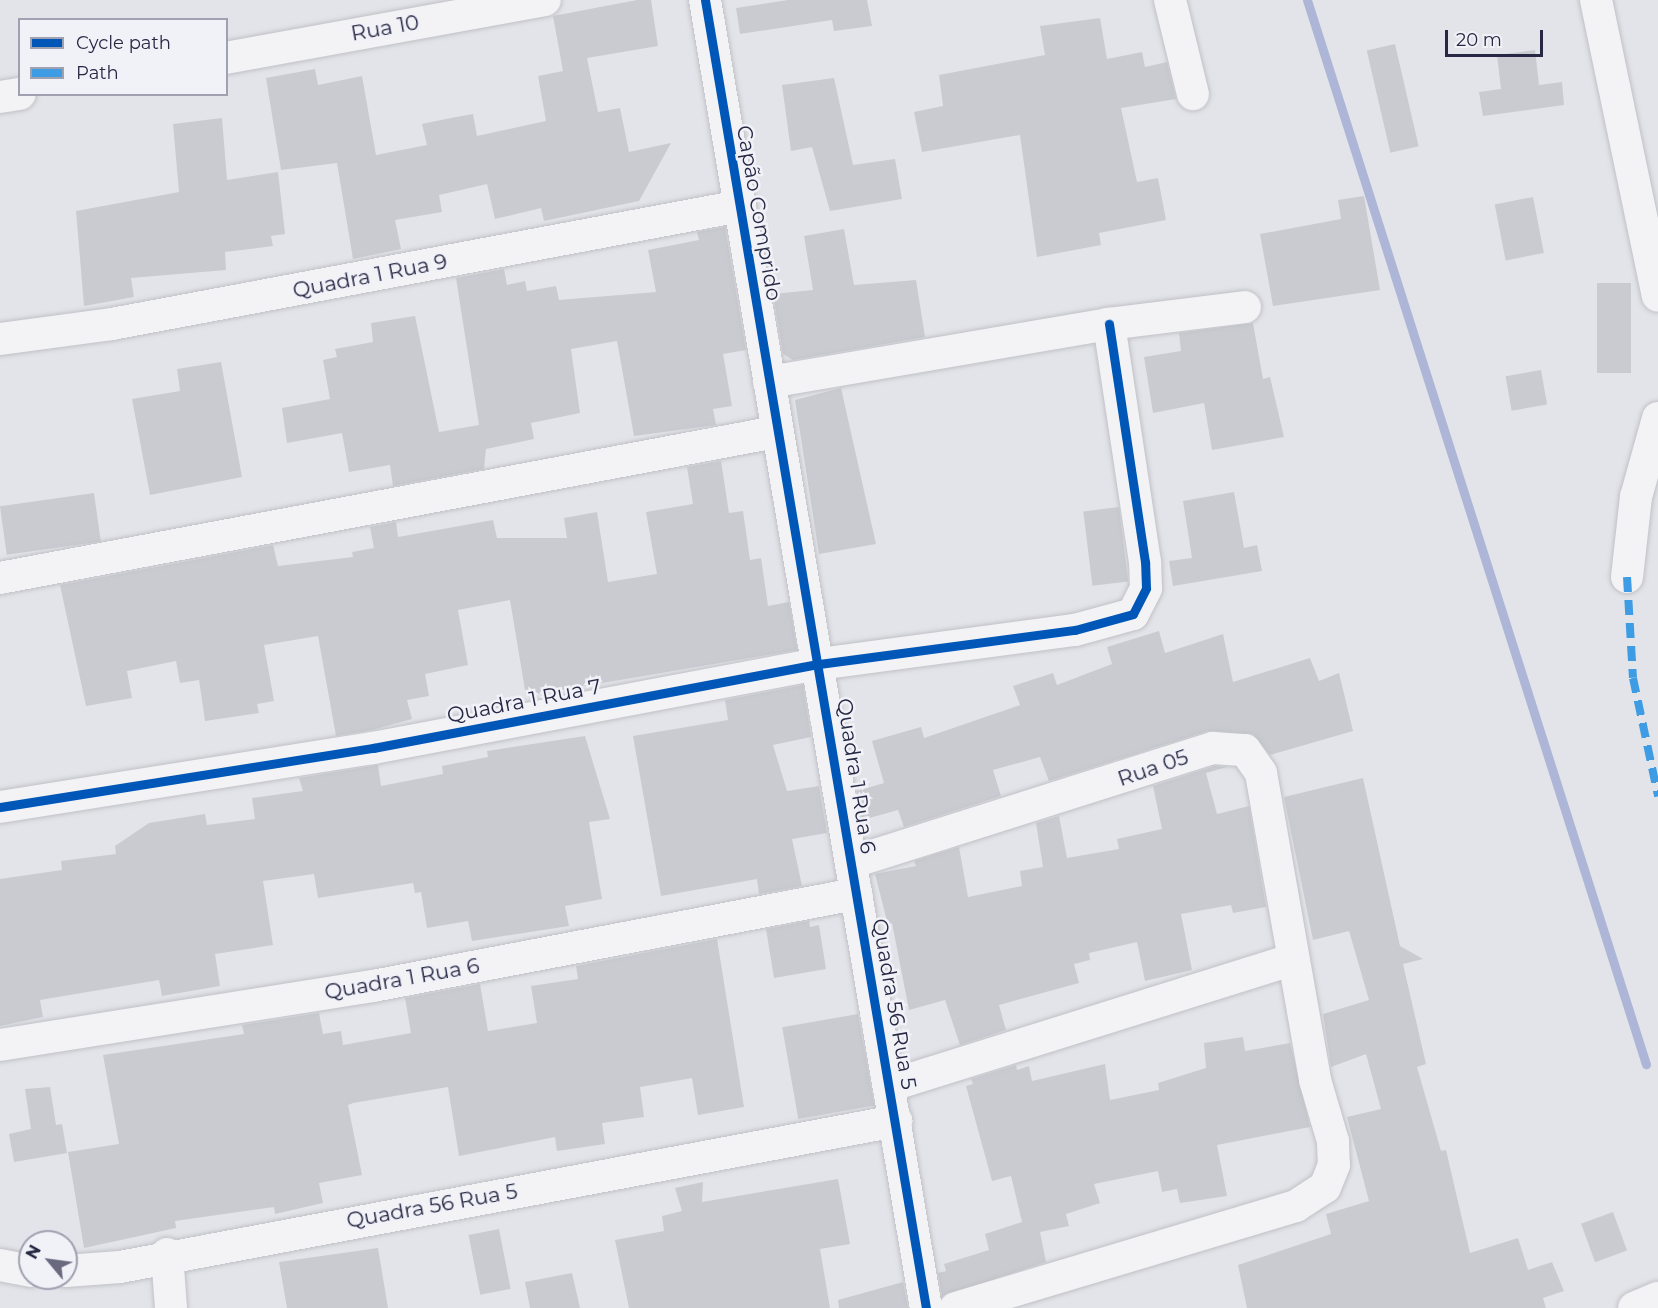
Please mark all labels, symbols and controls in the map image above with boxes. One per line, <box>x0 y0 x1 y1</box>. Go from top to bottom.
street label: Rua 10 <box>349 10 421 46</box>
legend <box>18 18 228 96</box>
scale bar <box>1448 18 1546 56</box>
text: 20 m <box>1456 29 1502 51</box>
text: Cycle path <box>76 32 171 54</box>
text: Path <box>76 62 119 84</box>
street label: Capão Comprido <box>731 123 787 303</box>
street label: Quadra 1 Rua 9 <box>291 249 449 303</box>
street label: Quadra 1 Rua 7 <box>445 674 603 728</box>
street label: Quadra 1 Rua 6 <box>831 697 881 855</box>
street label: Rua 05 <box>1114 744 1192 792</box>
street label: Quadra 56 Rua 5 <box>867 917 921 1091</box>
street label: Quadra 1 Rua 6 <box>323 953 481 1005</box>
street label: Quadra 56 Rua 5 <box>345 1179 519 1233</box>
north arrow <box>18 1230 78 1290</box>
text: N <box>22 1242 45 1262</box>

